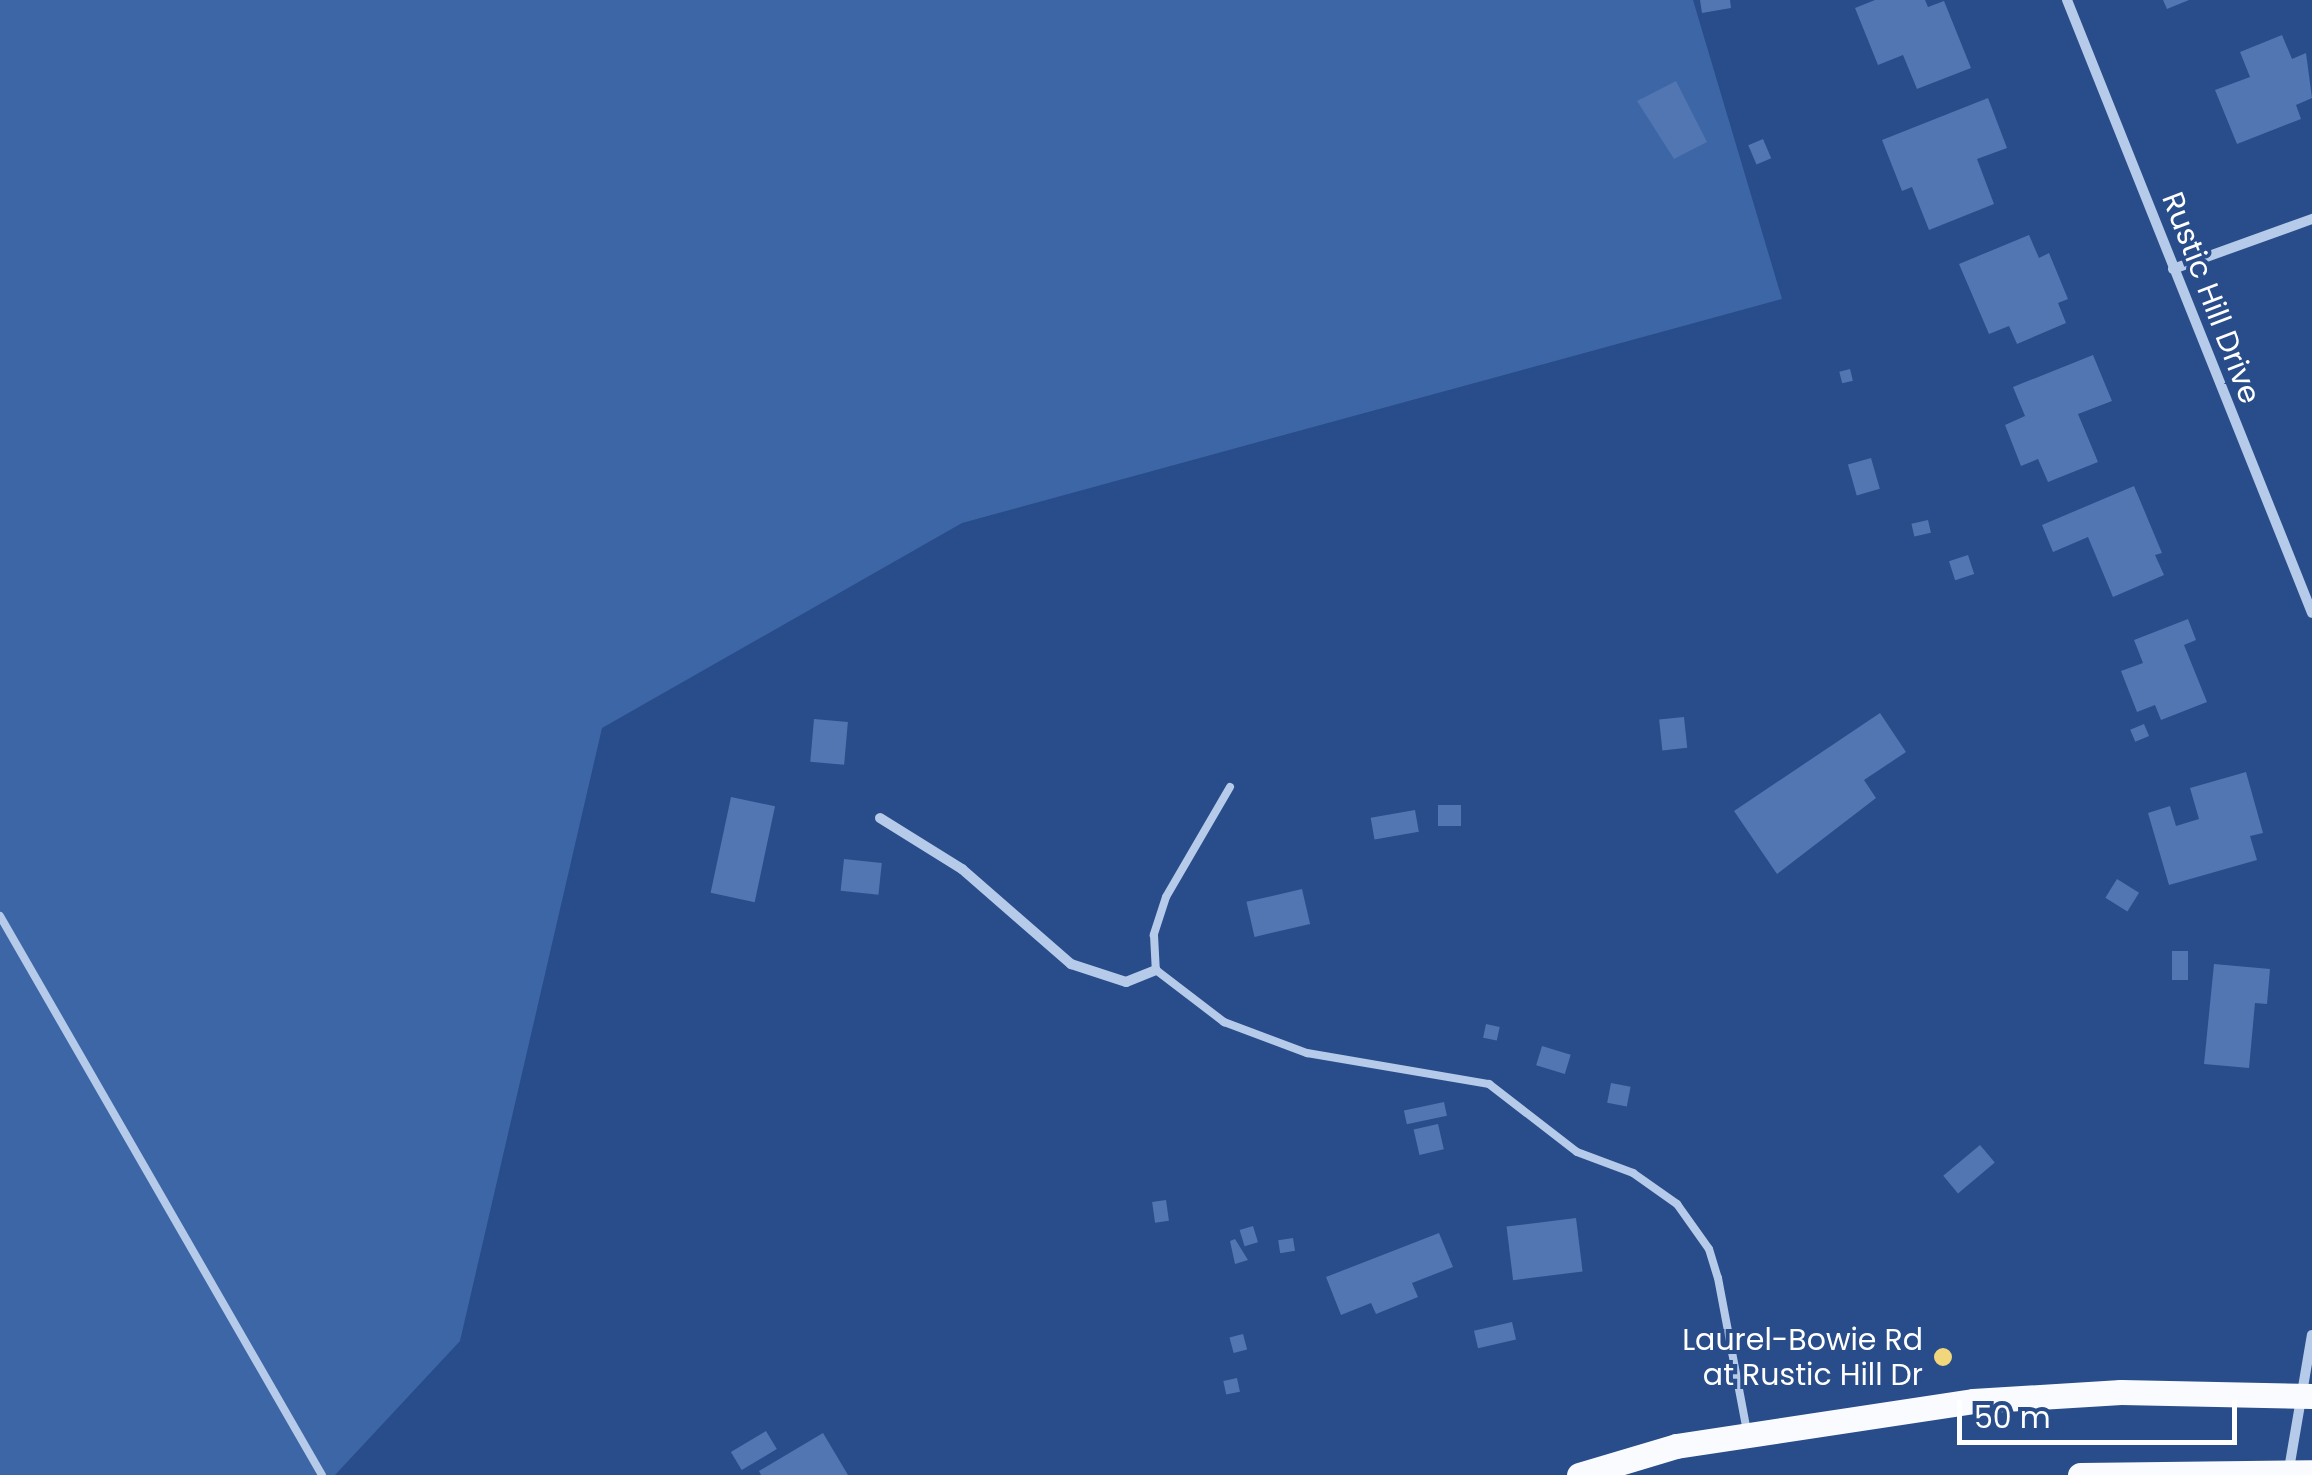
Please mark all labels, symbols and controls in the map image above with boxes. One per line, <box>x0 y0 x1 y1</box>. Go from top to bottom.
street label: Rustic Hill Drive <box>2154 187 2268 409</box>
place label: Laurel-Bowie Rd at Rustic Hill Dr <box>1682 1322 1923 1392</box>
marker: Laurel-Bowie Rd at Rustic Hill Dr <box>1932 1346 1954 1368</box>
scale bar <box>1962 1380 2242 1442</box>
text: 50 m <box>1974 1396 2051 1439</box>

